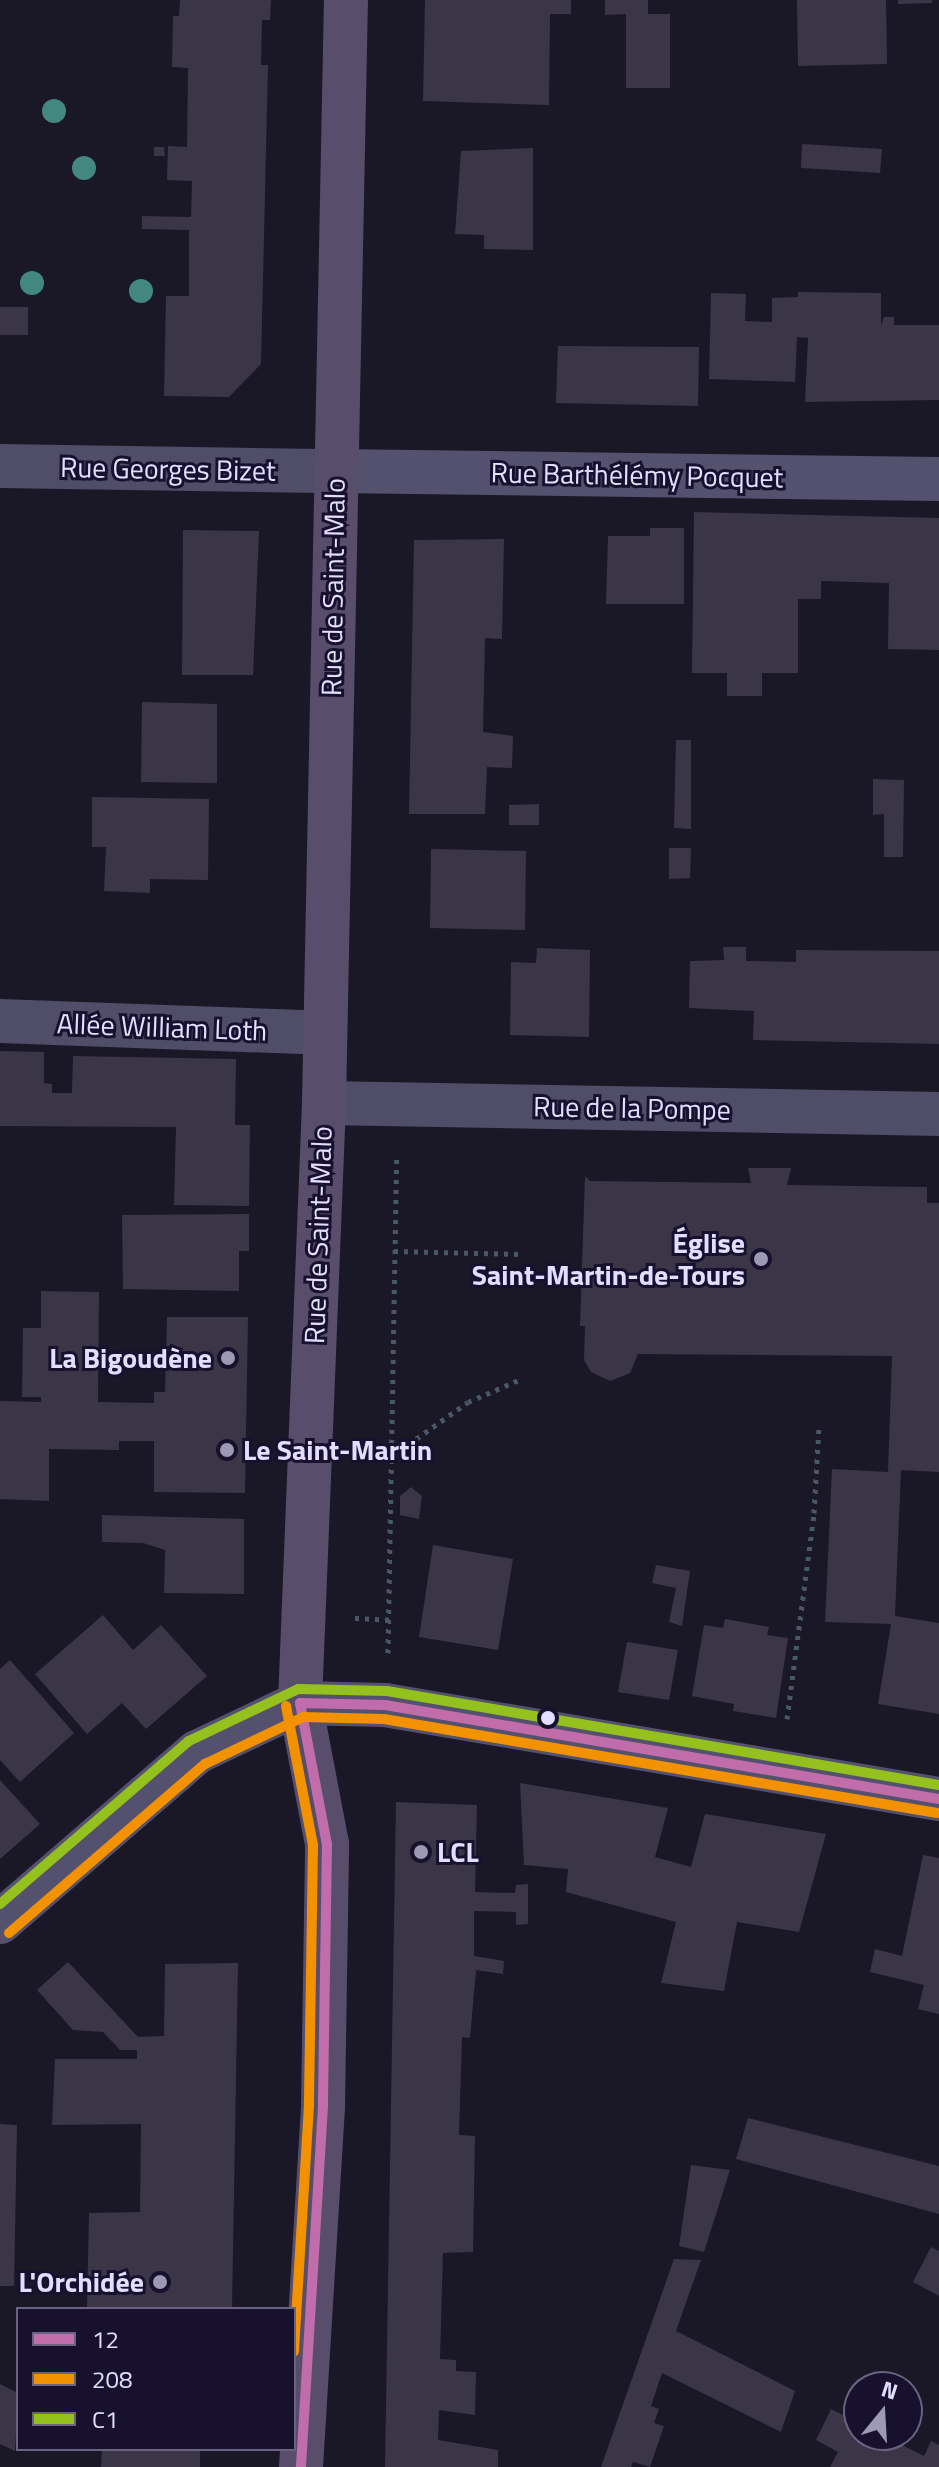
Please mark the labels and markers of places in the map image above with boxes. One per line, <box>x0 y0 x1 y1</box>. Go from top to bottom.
place label: Église Saint-Martin-de-Tours <box>472 1226 745 1292</box>
marker: Église Saint-Martin-de-Tours <box>752 1250 770 1268</box>
place label: La Bigoudène <box>49 1341 212 1375</box>
marker: La Bigoudène <box>219 1349 237 1367</box>
place label: Le Saint-Martin <box>243 1433 432 1467</box>
marker: Le Saint-Martin <box>218 1441 236 1459</box>
unlabelled marker <box>540 1710 556 1726</box>
place label: LCL <box>437 1835 479 1869</box>
marker: LCL <box>412 1843 430 1861</box>
place label: L'Orchidée <box>18 2265 144 2299</box>
marker: L'Orchidée <box>151 2273 169 2291</box>

